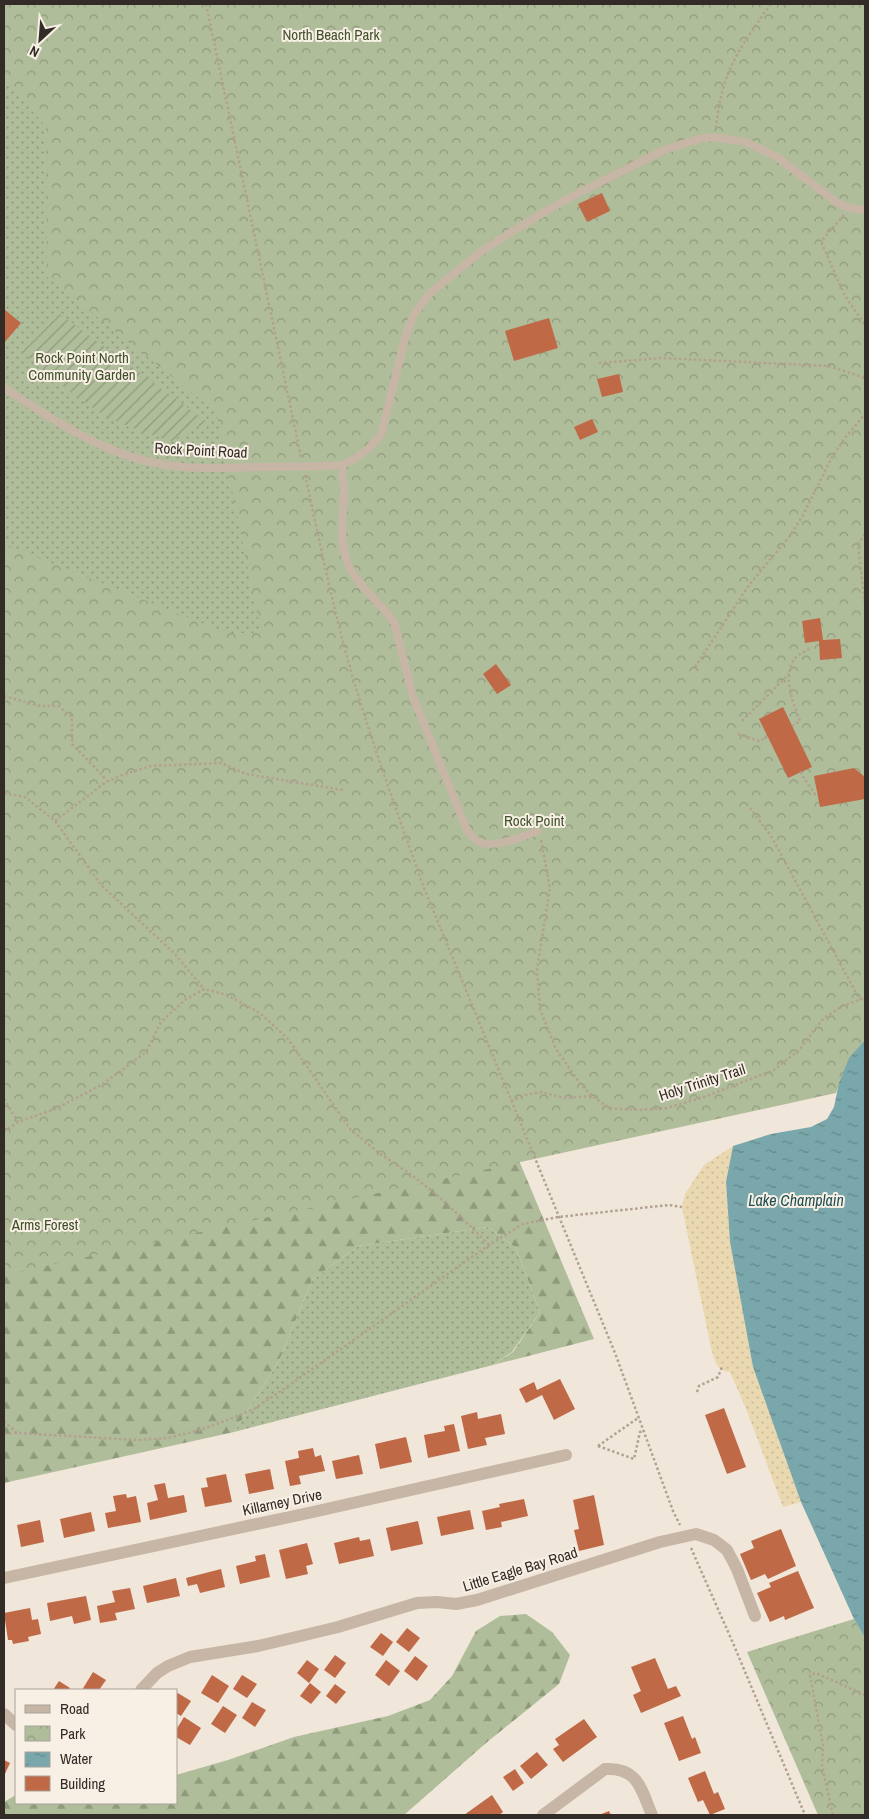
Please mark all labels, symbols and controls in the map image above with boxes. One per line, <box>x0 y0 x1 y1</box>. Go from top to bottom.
north arrow <box>15 15 65 65</box>
park label: North Beach Park <box>282 24 380 45</box>
text: N <box>27 42 42 62</box>
park label: Rock Point North Community Garden <box>28 347 136 385</box>
street label: Rock Point Road <box>154 437 248 463</box>
park label: Rock Point <box>504 810 565 831</box>
street label: Holy Trinity Trail <box>656 1058 748 1106</box>
water label: Lake Champlain <box>748 1189 844 1211</box>
park label: Arms Forest <box>11 1214 79 1235</box>
street label: Killarney Drive <box>240 1483 324 1521</box>
street label: Little Eagle Bay Road <box>460 1542 580 1596</box>
legend <box>15 1689 178 1804</box>
text: Road <box>60 1698 89 1719</box>
text: Park <box>60 1723 86 1744</box>
text: Water <box>60 1748 92 1769</box>
text: Building <box>60 1773 105 1794</box>

